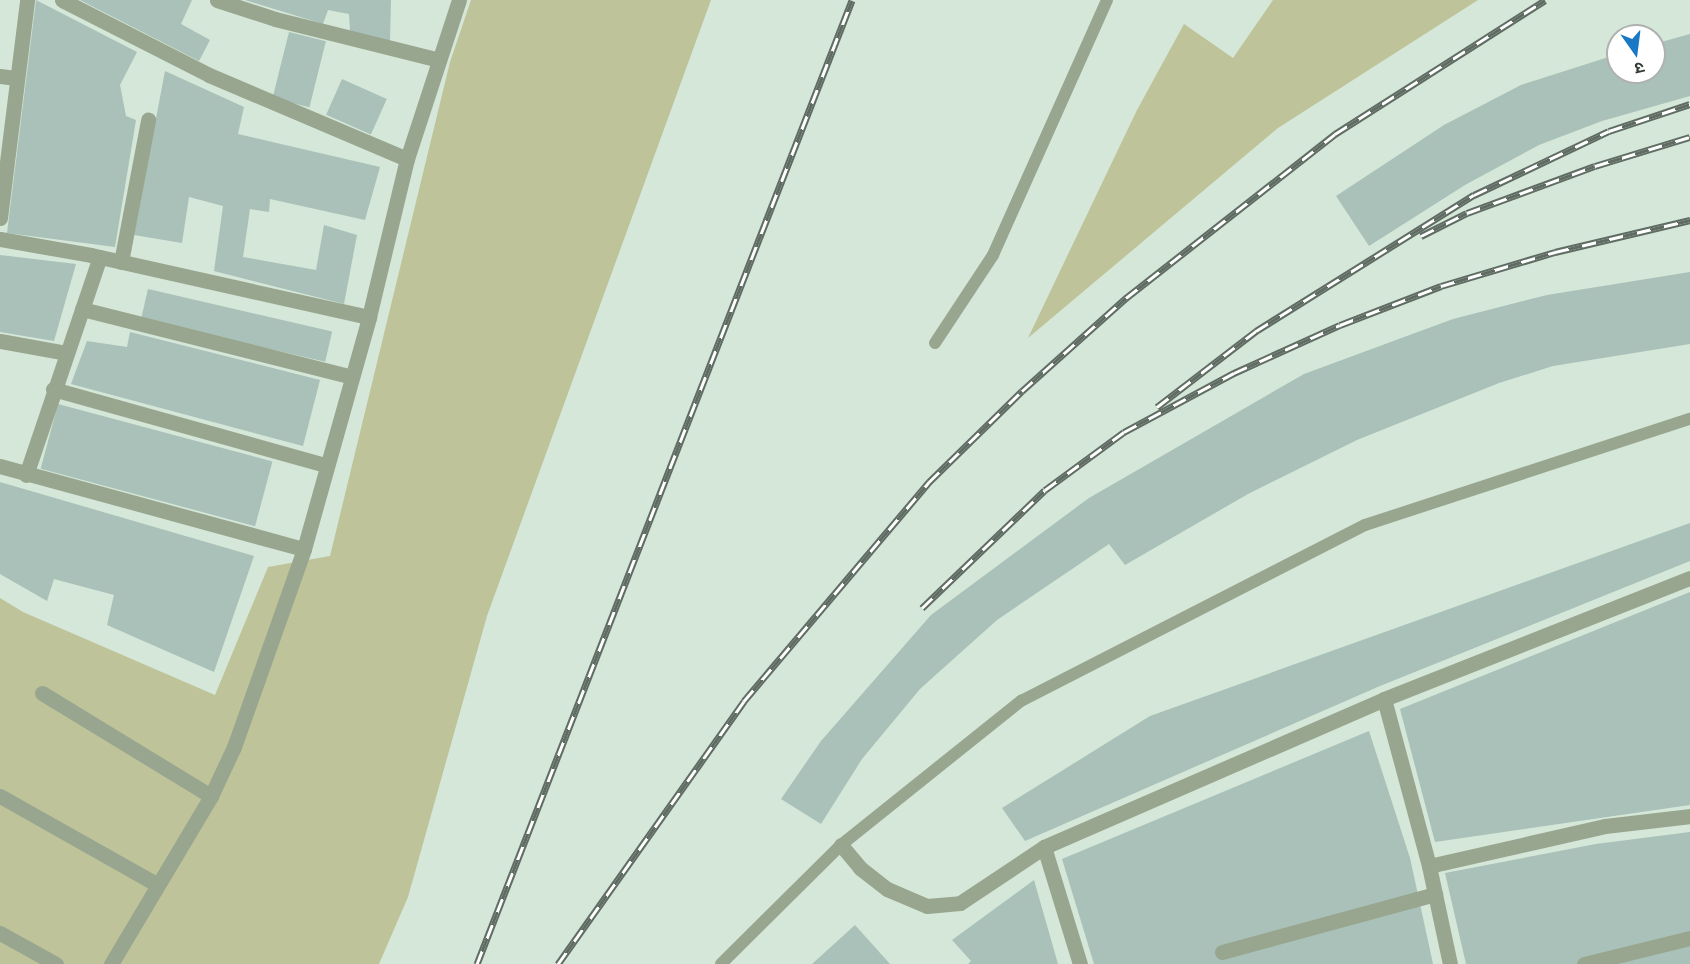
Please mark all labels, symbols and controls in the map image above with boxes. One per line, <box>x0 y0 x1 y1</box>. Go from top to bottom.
north arrow <box>1606 24 1666 84</box>
text: उ <box>1632 57 1647 82</box>

